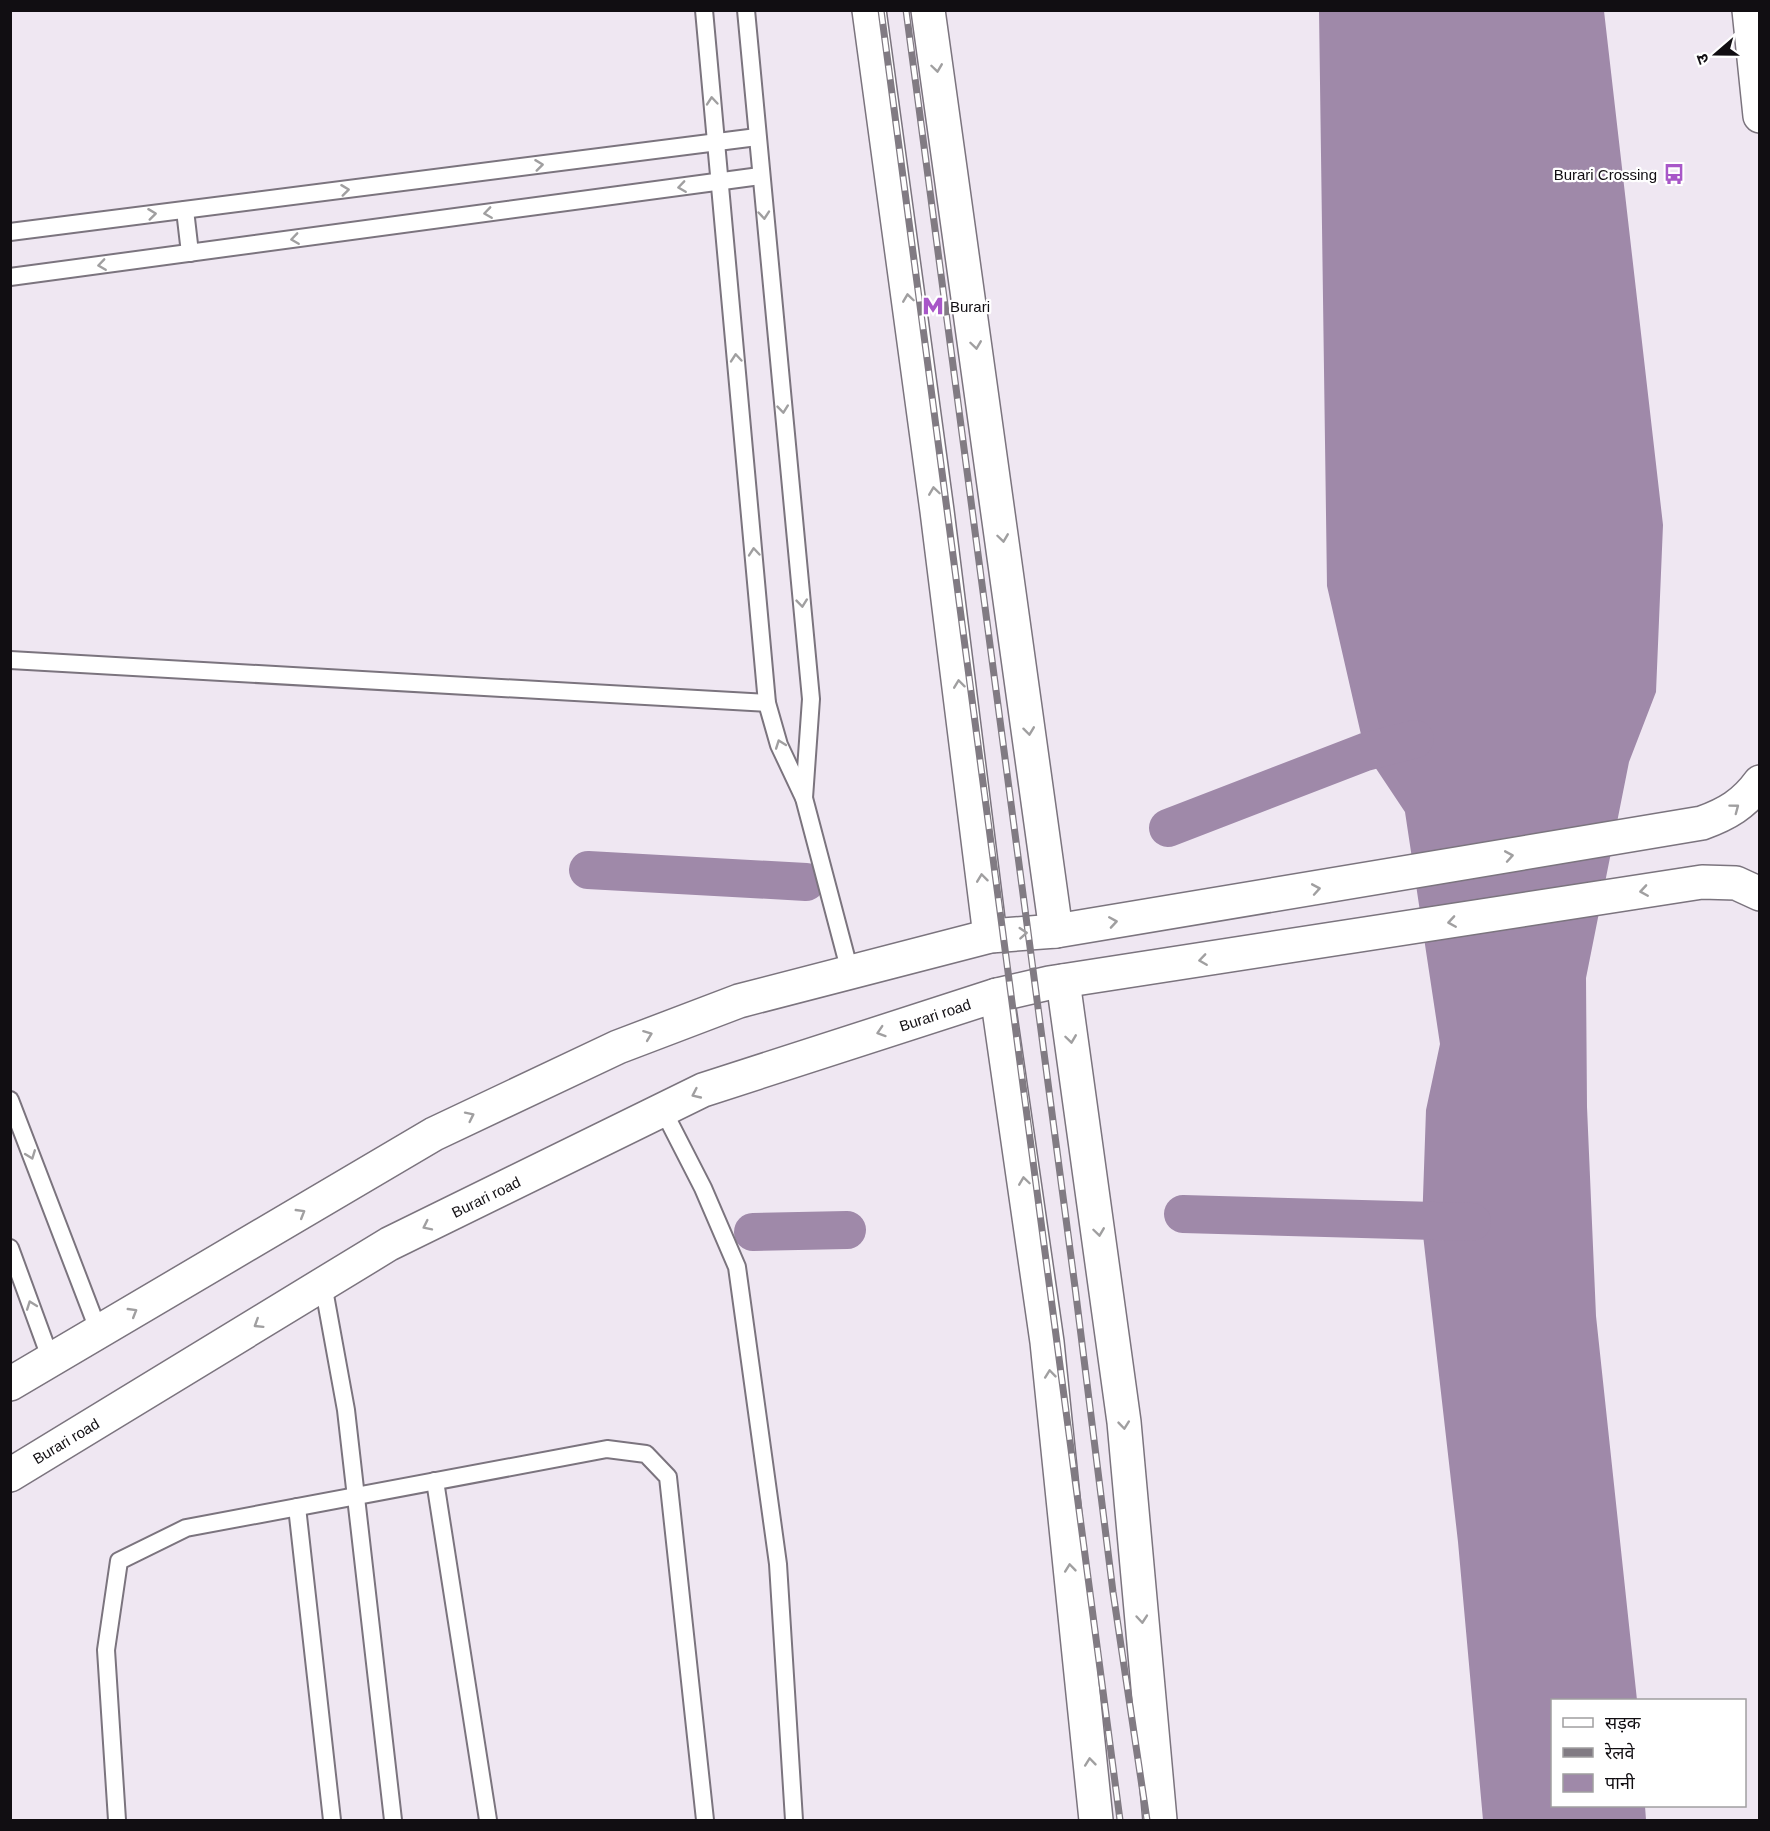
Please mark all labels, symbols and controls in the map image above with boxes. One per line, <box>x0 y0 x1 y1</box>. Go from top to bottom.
north arrow <box>1686 24 1746 84</box>
text: उ <box>1693 51 1712 66</box>
one-way arrow <box>930 64 942 73</box>
one-way arrow <box>706 96 719 105</box>
one-way arrow <box>534 159 543 172</box>
bus stop icon: Burari Crossing <box>1662 162 1686 186</box>
place label: Burari Crossing <box>1554 166 1657 183</box>
one-way arrow <box>677 180 686 192</box>
one-way arrow <box>341 184 350 196</box>
one-way arrow <box>484 206 493 218</box>
one-way arrow <box>147 208 156 221</box>
one-way arrow <box>757 211 770 220</box>
one-way arrow <box>290 232 300 244</box>
one-way arrow <box>97 258 106 271</box>
one-way arrow <box>903 293 915 302</box>
metro station icon: Burari <box>921 294 945 318</box>
place label: Burari <box>950 298 990 315</box>
one-way arrow <box>969 340 981 349</box>
one-way arrow <box>730 353 743 362</box>
one-way arrow <box>776 405 789 414</box>
one-way arrow <box>929 486 941 495</box>
one-way arrow <box>996 533 1008 542</box>
one-way arrow <box>747 547 760 556</box>
one-way arrow <box>795 599 808 608</box>
one-way arrow <box>953 680 965 689</box>
one-way arrow <box>1023 726 1035 736</box>
one-way arrow <box>775 740 787 751</box>
one-way arrow <box>1728 804 1739 815</box>
one-way arrow <box>1503 850 1513 863</box>
one-way arrow <box>977 873 989 882</box>
one-way arrow <box>1311 883 1321 896</box>
one-way arrow <box>1640 885 1649 897</box>
one-way arrow <box>1447 915 1456 927</box>
one-way arrow <box>1108 916 1118 929</box>
one-way arrow <box>1018 927 1027 940</box>
one-way arrow <box>1198 954 1207 966</box>
street label: Burari road <box>897 995 973 1035</box>
one-way arrow <box>876 1025 887 1038</box>
one-way arrow <box>642 1030 653 1043</box>
one-way arrow <box>1065 1034 1077 1043</box>
one-way arrow <box>692 1086 703 1098</box>
one-way arrow <box>464 1112 475 1124</box>
one-way arrow <box>24 1149 37 1160</box>
street label: Burari road <box>449 1173 523 1221</box>
one-way arrow <box>1018 1177 1030 1186</box>
one-way arrow <box>295 1208 305 1220</box>
one-way arrow <box>422 1218 433 1230</box>
one-way arrow <box>1092 1227 1104 1236</box>
one-way arrow <box>26 1300 39 1311</box>
one-way arrow <box>127 1308 137 1319</box>
one-way arrow <box>254 1316 265 1327</box>
one-way arrow <box>1044 1370 1057 1379</box>
street label: Burari road <box>30 1415 102 1467</box>
one-way arrow <box>1117 1421 1130 1430</box>
one-way arrow <box>1064 1564 1077 1573</box>
one-way arrow <box>1135 1615 1148 1624</box>
legend <box>1551 1699 1746 1807</box>
text: सड़क <box>1605 1713 1642 1733</box>
text: रेलवे <box>1604 1742 1636 1763</box>
one-way arrow <box>1084 1758 1097 1767</box>
text: पानी <box>1605 1773 1635 1793</box>

